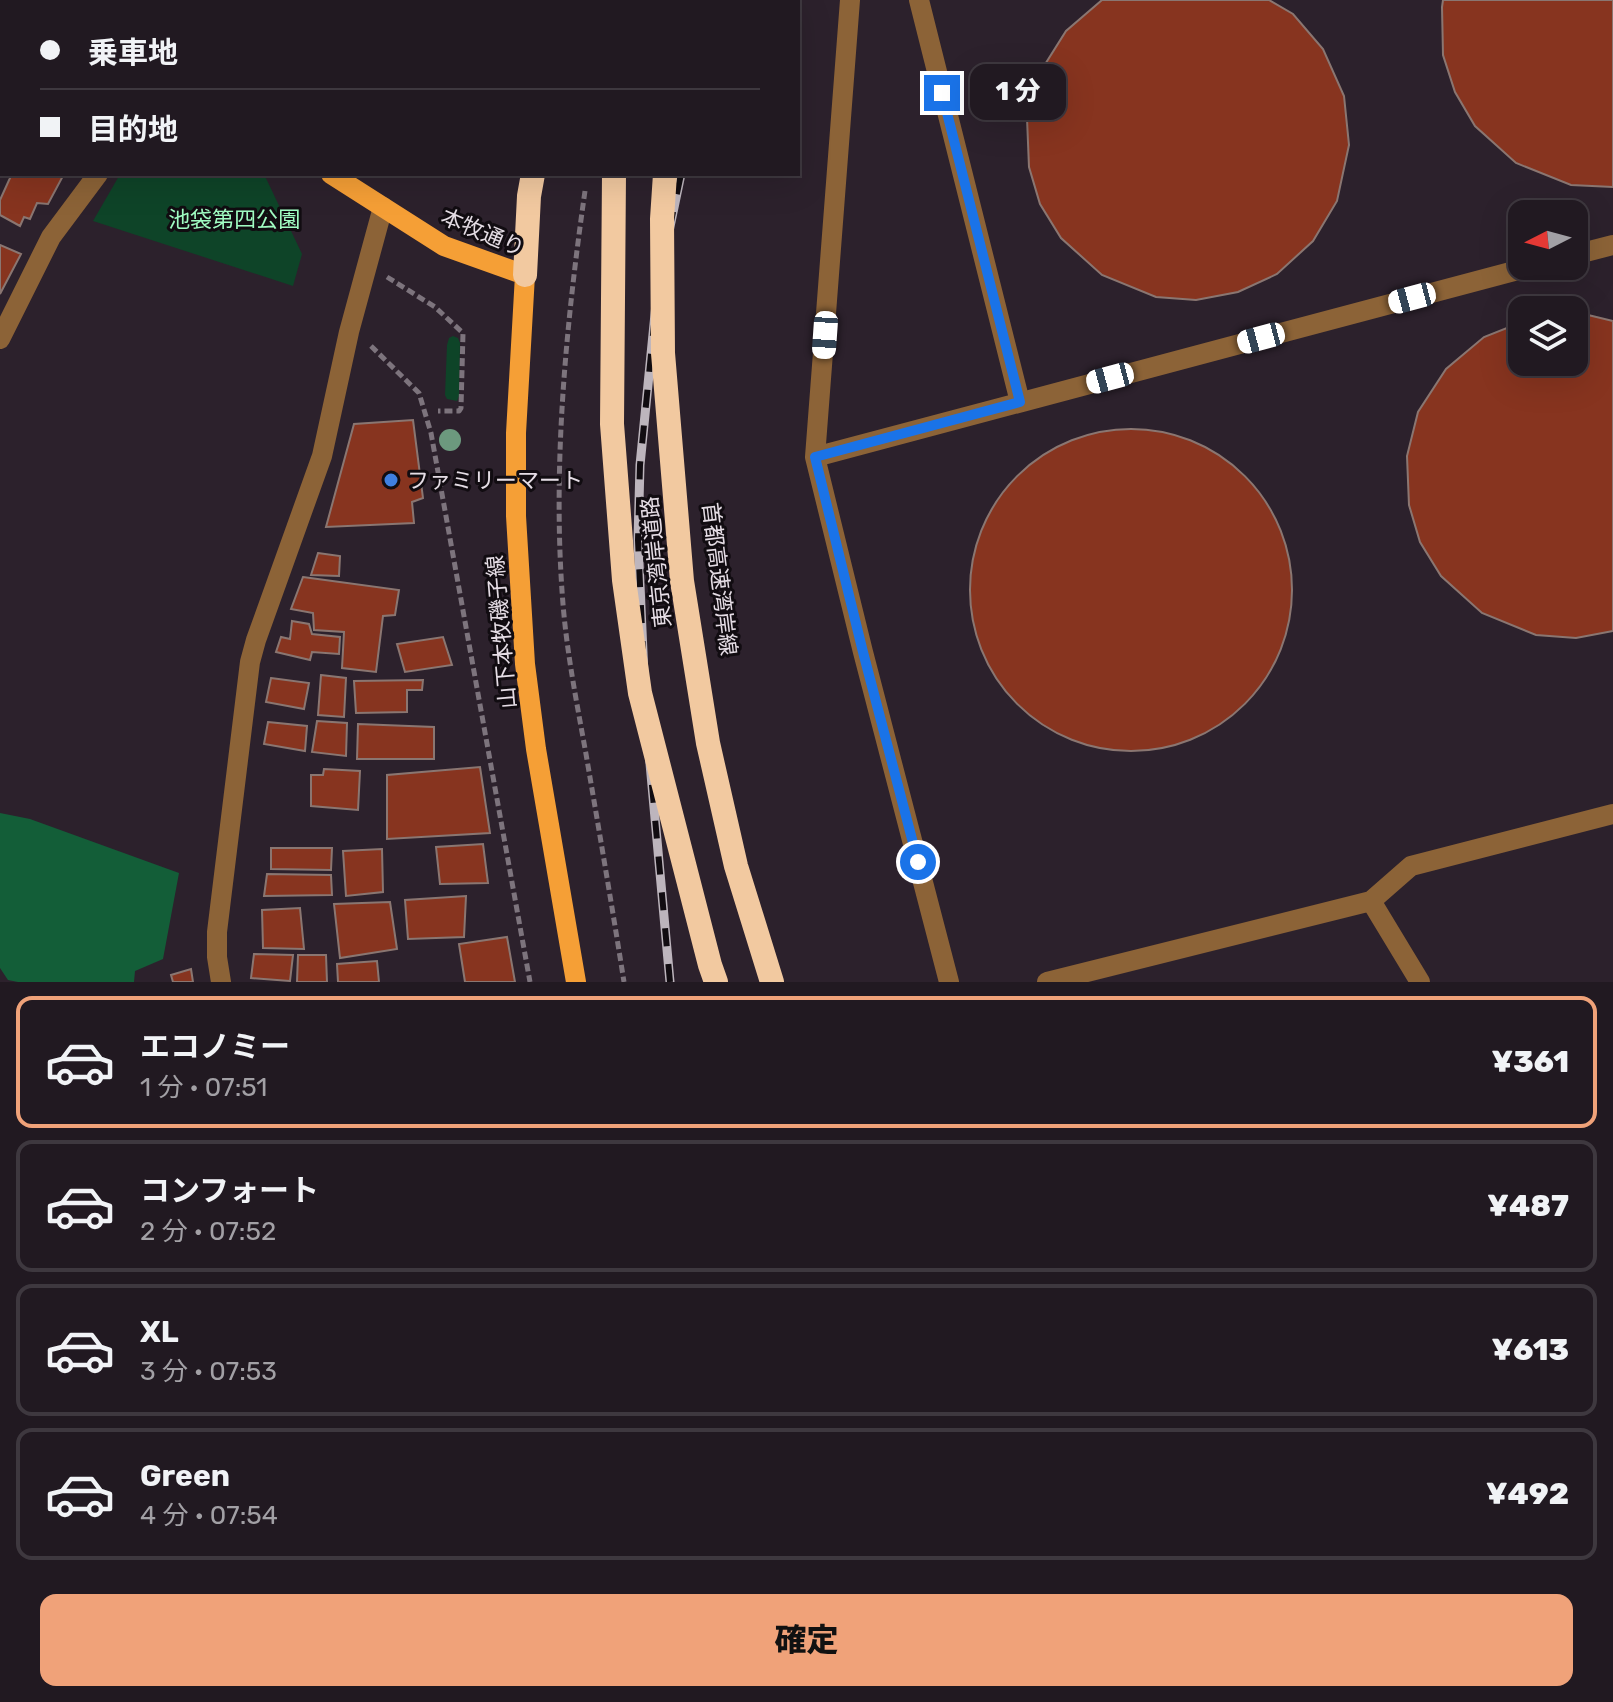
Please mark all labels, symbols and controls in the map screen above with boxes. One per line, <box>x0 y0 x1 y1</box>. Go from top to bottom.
text: 乗車地 <box>88 35 178 71</box>
callout: 1 分 <box>970 65 1066 121</box>
route end <box>924 75 960 111</box>
text: 1 分 <box>996 76 1040 107</box>
text: 目的地 <box>88 112 178 148</box>
north arrow <box>1508 200 1588 280</box>
map controls <box>1508 200 1588 376</box>
street label: 本牧通り <box>437 203 529 262</box>
park label: 池袋第四公園 <box>168 206 300 233</box>
car <box>1386 280 1438 316</box>
button: layers <box>1508 296 1588 376</box>
car <box>811 310 839 360</box>
car <box>1235 320 1287 356</box>
car <box>1084 360 1136 396</box>
place label: ファミリーマート <box>407 467 583 494</box>
marker: ファミリーマート <box>382 471 400 489</box>
street label: 東京湾岸道路 <box>636 495 677 629</box>
street label: 首都高速湾岸線 <box>697 501 742 657</box>
street label: 山下本牧磯子線 <box>481 554 522 710</box>
route start <box>900 844 936 880</box>
icon: car <box>44 1026 116 1098</box>
text: エコノミー <box>140 1029 290 1065</box>
text: ¥361 <box>1492 1044 1569 1080</box>
text: 1 分 · 07:51 <box>140 1072 268 1103</box>
icon: car <box>44 1170 116 1242</box>
text: コンフォート <box>140 1173 319 1209</box>
text: ¥487 <box>1487 1188 1569 1224</box>
text: 2 分 · 07:52 <box>140 1216 276 1247</box>
icon: car <box>44 1314 116 1386</box>
text: XL <box>140 1314 179 1350</box>
text: ¥613 <box>1492 1332 1569 1368</box>
text: 3 分 · 07:53 <box>140 1356 277 1387</box>
icon: car <box>44 1458 116 1530</box>
text: Green <box>140 1458 230 1494</box>
text: ¥492 <box>1486 1476 1569 1512</box>
text: 4 分 · 07:54 <box>140 1500 278 1531</box>
button: 確定 <box>40 1594 1573 1686</box>

